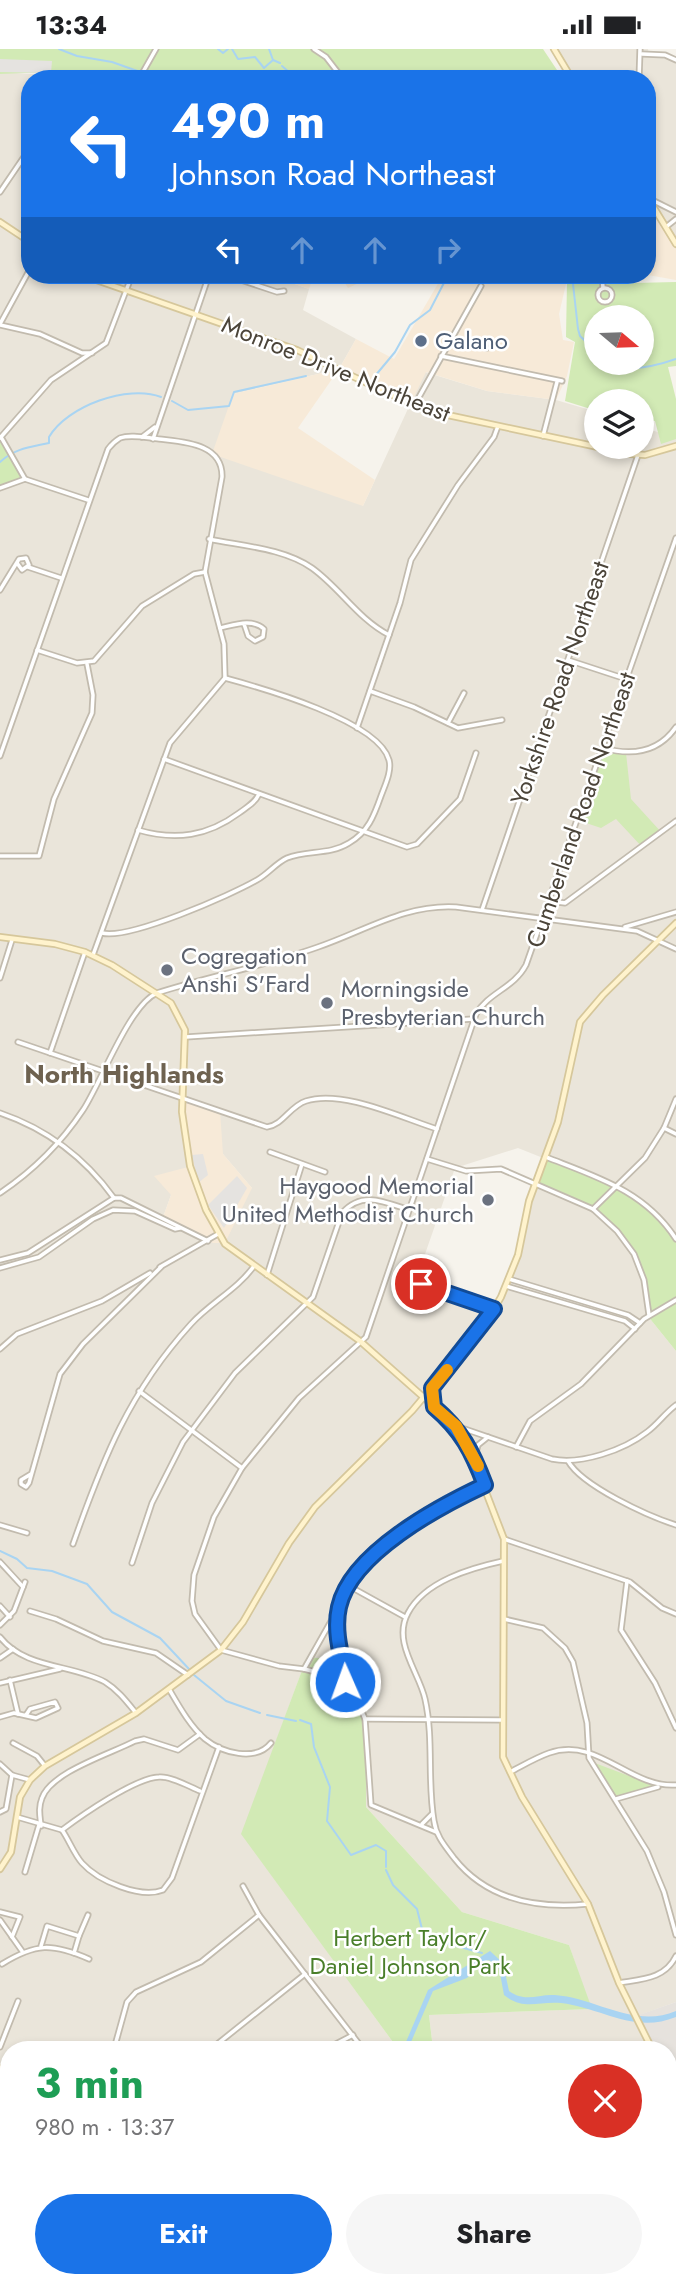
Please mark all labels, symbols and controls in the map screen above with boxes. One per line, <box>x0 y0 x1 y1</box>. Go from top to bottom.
text: 13:34 <box>35 6 107 44</box>
text: 490 m <box>171 86 325 156</box>
icon: left <box>56 98 147 189</box>
text: Johnson Road Northeast <box>171 151 495 197</box>
icon: left <box>210 231 248 269</box>
icon: ahead <box>283 231 321 269</box>
icon: ahead <box>356 231 394 269</box>
icon: right <box>429 231 467 269</box>
north arrow <box>584 305 654 375</box>
map controls <box>584 305 654 459</box>
street label: Monroe Drive Northeast <box>217 307 456 431</box>
place label: Galano <box>435 323 508 358</box>
marker: Galano <box>413 333 429 349</box>
button: layers <box>584 389 654 459</box>
street label: Yorkshire Road Northeast <box>501 556 618 809</box>
street label: Cumberland Road Northeast <box>517 667 644 952</box>
place label: Cogregation Anshi S'Fard <box>181 938 310 1001</box>
marker: Cogregation Anshi S'Fard <box>159 962 175 978</box>
place label: Morningside Presbyterian Church <box>341 971 545 1034</box>
marker: Morningside Presbyterian Church <box>319 995 335 1011</box>
district label: North Highlands <box>24 1055 224 1093</box>
place label: Haygood Memorial United Methodist Church <box>222 1168 474 1231</box>
marker: Haygood Memorial United Methodist Church <box>480 1192 496 1208</box>
pin <box>391 1254 451 1314</box>
icon: arrive <box>402 1265 440 1303</box>
position arrow <box>308 1645 382 1719</box>
park label: Herbert Taylor/ Daniel Johnson Park <box>309 1920 511 1983</box>
text: 3 min <box>35 2053 144 2114</box>
button: close <box>568 2064 642 2138</box>
text: 980 m · 13:37 <box>35 2110 174 2144</box>
button: Exit <box>35 2194 332 2274</box>
button: Share <box>346 2194 642 2274</box>

